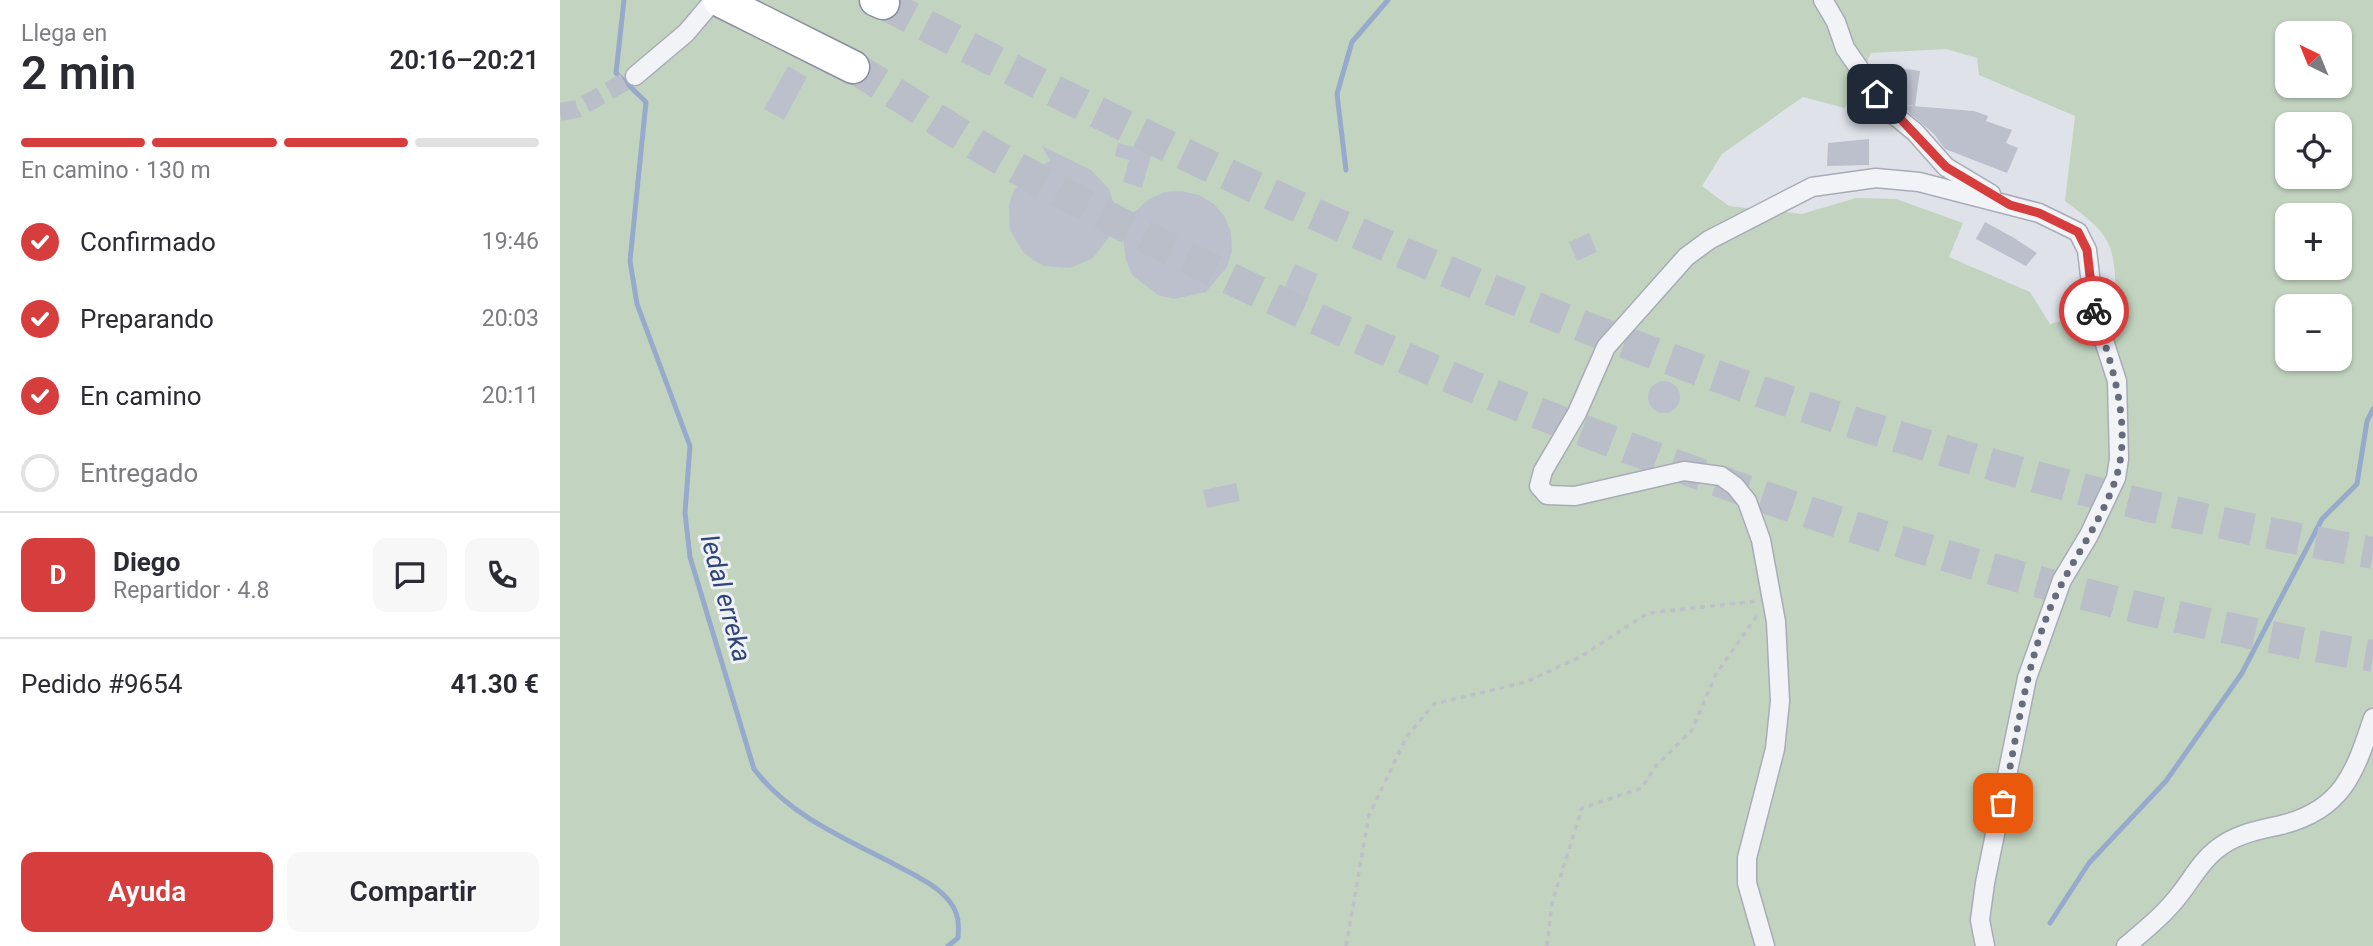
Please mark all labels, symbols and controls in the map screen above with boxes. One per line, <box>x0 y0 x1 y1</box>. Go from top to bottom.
text: Llega en <box>21 20 107 47</box>
north arrow <box>2275 21 2352 98</box>
map controls <box>2275 21 2352 371</box>
text: 20:16–20:21 <box>389 45 539 75</box>
text: 2 min <box>21 46 136 100</box>
pin <box>1847 64 1907 124</box>
icon: home <box>1858 75 1896 113</box>
button: locate <box>2275 112 2352 189</box>
text: En camino · 130 m <box>21 157 211 184</box>
button: + <box>2275 203 2352 280</box>
icon: check <box>21 223 59 261</box>
text: Confirmado <box>80 227 216 257</box>
text: 19:46 <box>482 228 539 255</box>
courier <box>2059 276 2129 346</box>
icon: bike <box>2075 292 2113 330</box>
button: − <box>2275 294 2352 371</box>
icon: check <box>21 300 59 338</box>
text: Preparando <box>80 304 214 334</box>
text: 20:03 <box>482 305 539 332</box>
icon: check <box>21 377 59 415</box>
text: En camino <box>80 381 202 411</box>
text: 20:11 <box>482 382 539 409</box>
text: Entregado <box>80 458 198 488</box>
water label: Iedal erreka <box>695 531 757 665</box>
button: chat <box>373 538 447 612</box>
button: phone <box>465 538 539 612</box>
text: Diego <box>113 547 180 577</box>
text: D <box>50 560 66 590</box>
text: Repartidor · 4.8 <box>113 577 270 604</box>
text: Pedido #9654 <box>21 669 182 699</box>
text: 41.30 € <box>450 669 539 699</box>
pin <box>1973 773 2033 833</box>
icon: bag <box>1984 784 2022 822</box>
button: Ayuda <box>21 852 273 932</box>
button: Compartir <box>287 852 539 932</box>

